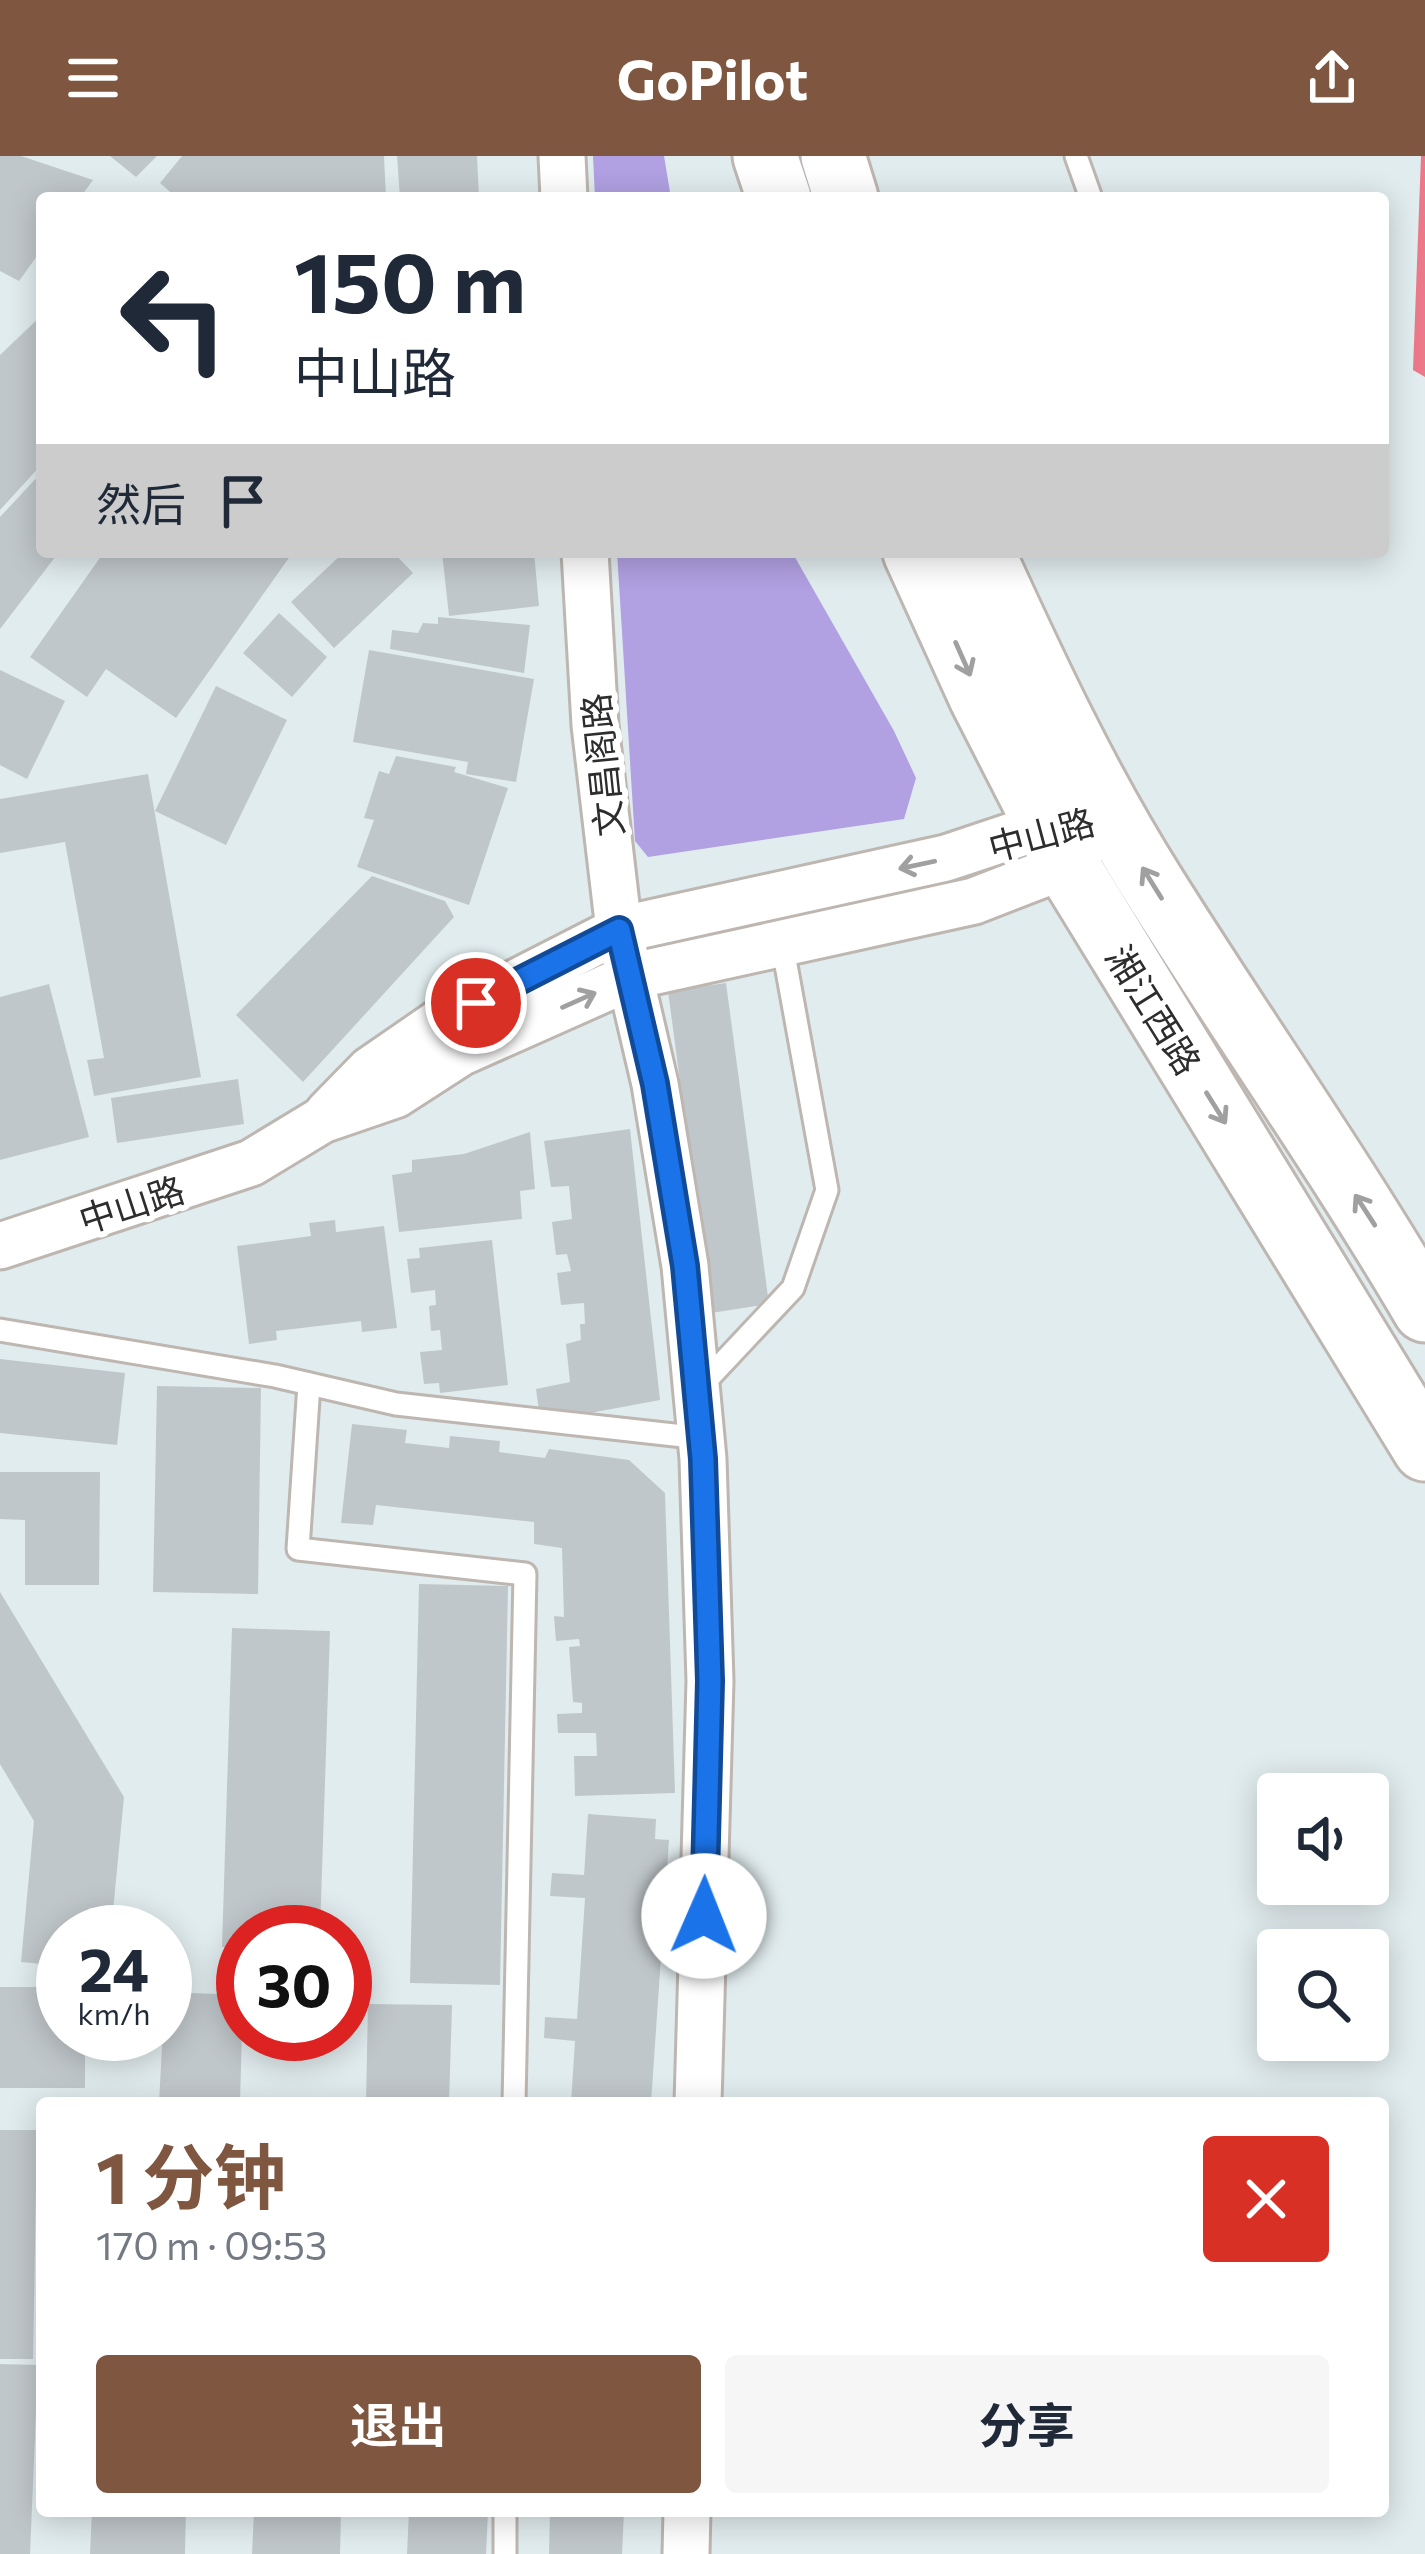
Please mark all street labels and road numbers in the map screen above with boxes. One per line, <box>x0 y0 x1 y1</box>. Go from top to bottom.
street label: 文昌阁路 <box>572 691 630 839</box>
street label: 中山路 <box>983 798 1099 868</box>
street label: 湘江西路 <box>1098 936 1212 1082</box>
street label: 中山路 <box>73 1165 189 1241</box>

